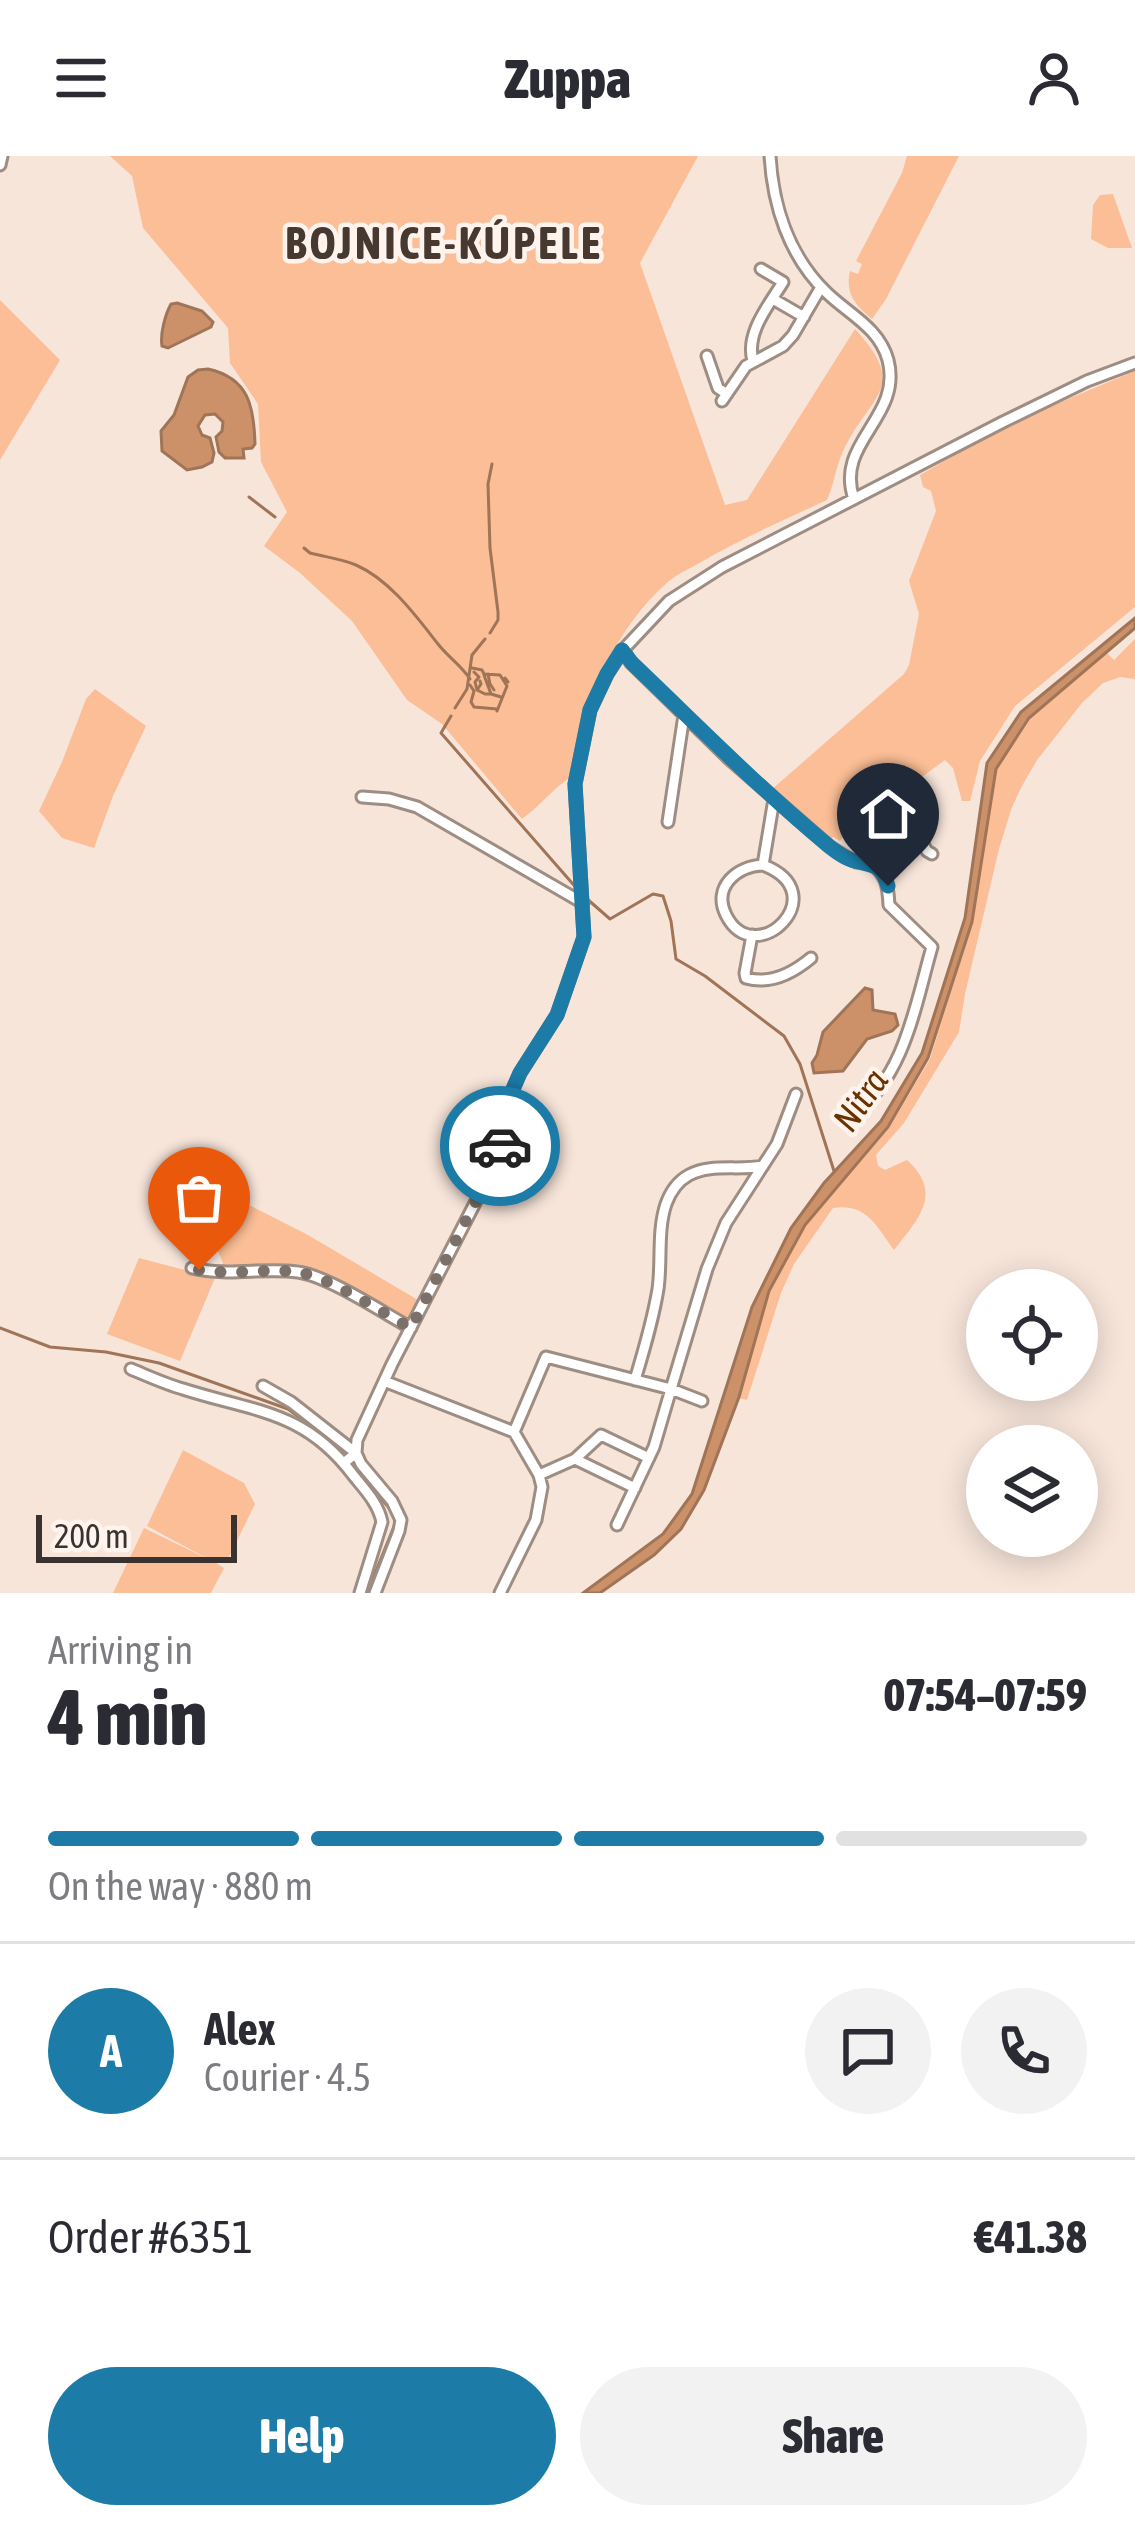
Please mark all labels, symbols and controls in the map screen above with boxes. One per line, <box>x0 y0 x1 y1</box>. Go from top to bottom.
icon: menu <box>48 45 114 111</box>
icon: person <box>1021 45 1087 111</box>
text: Zuppa <box>504 48 631 109</box>
district label: BOJNICE-KÚPELE <box>285 217 603 269</box>
pin <box>837 763 939 886</box>
icon: home <box>855 781 921 847</box>
water label: Nitra <box>824 1061 896 1139</box>
courier <box>440 1086 560 1206</box>
icon: car <box>467 1113 533 1179</box>
pin <box>148 1147 250 1270</box>
icon: bag <box>166 1165 232 1231</box>
map controls <box>966 1269 1098 1557</box>
button: locate <box>966 1269 1098 1401</box>
button: layers <box>966 1425 1098 1557</box>
scale bar <box>36 1509 237 1562</box>
text: 200 m <box>54 1517 129 1555</box>
text: Arriving in <box>48 1628 193 1672</box>
text: 07:54–07:59 <box>884 1669 1087 1721</box>
text: 4 min <box>48 1672 207 1762</box>
text: On the way · 880 m <box>48 1864 313 1908</box>
button: chat <box>805 1988 931 2114</box>
button: phone <box>961 1988 1087 2114</box>
text: Alex <box>204 2003 276 2055</box>
text: A <box>100 2025 122 2077</box>
text: Courier · 4.5 <box>204 2055 371 2099</box>
text: Order #6351 <box>48 2211 253 2263</box>
text: €41.38 <box>974 2211 1087 2263</box>
button: Help <box>48 2367 556 2505</box>
button: Share <box>580 2367 1087 2505</box>

